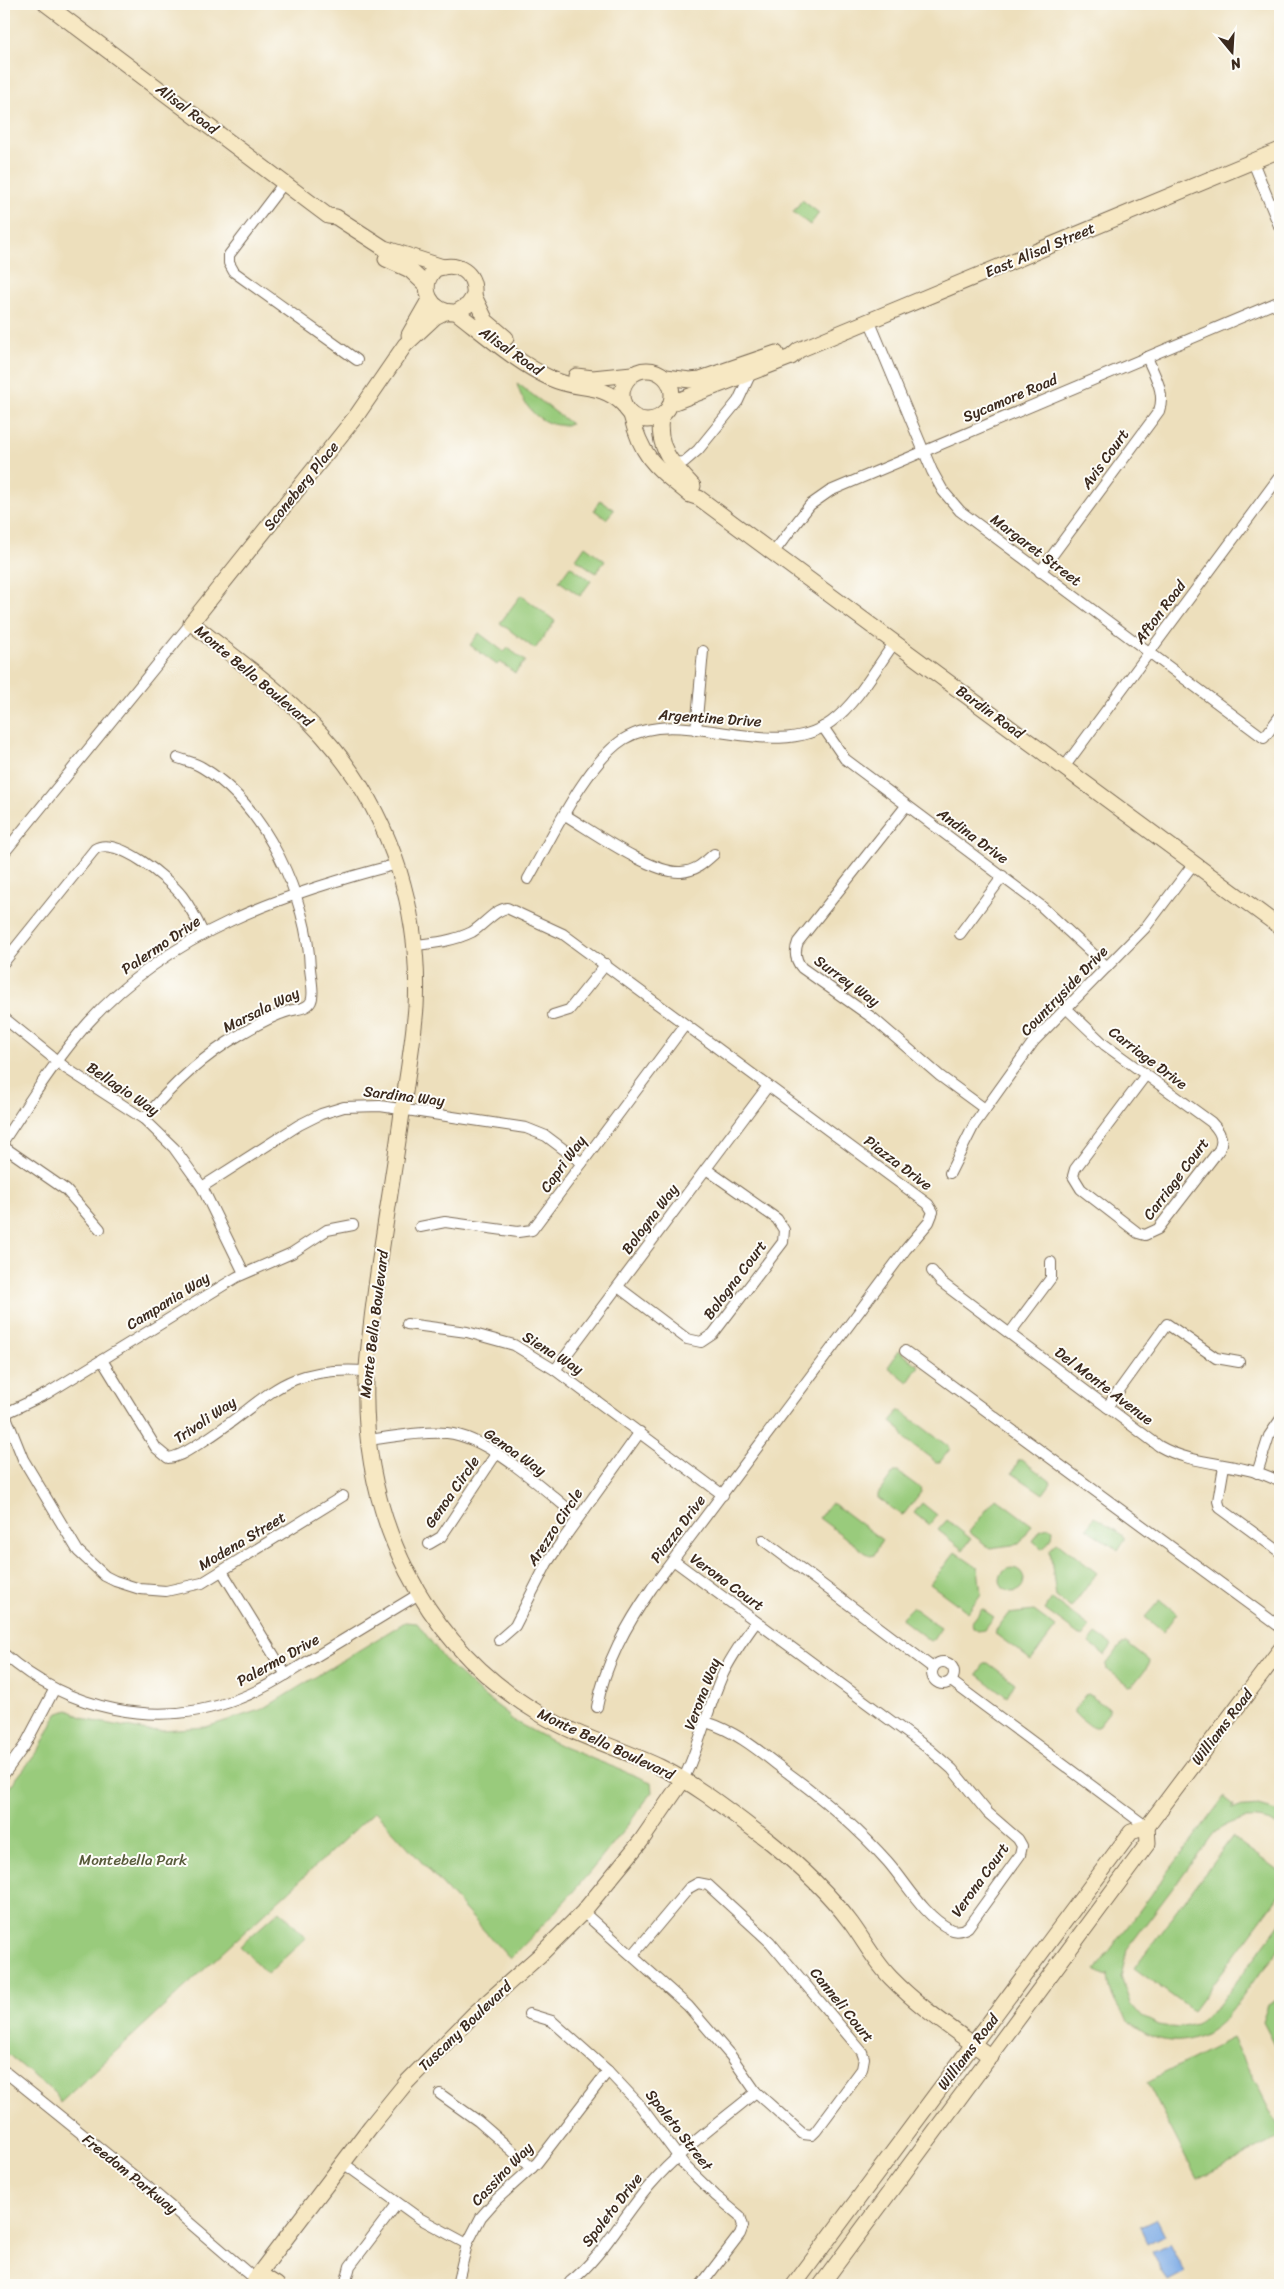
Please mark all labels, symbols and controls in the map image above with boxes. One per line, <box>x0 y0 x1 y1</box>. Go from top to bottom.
north arrow <box>1206 28 1256 78</box>
text: N <box>1227 50 1245 77</box>
street label: Alisal Road <box>149 76 225 142</box>
street label: East Alisal Street <box>981 215 1100 285</box>
street label: Alisal Road <box>473 319 549 383</box>
street label: Sycamore Road <box>959 366 1062 430</box>
street label: Avis Court <box>1073 423 1136 496</box>
street label: Sconeberg Place <box>257 435 346 537</box>
street label: Margaret Street <box>985 507 1088 593</box>
street label: Afton Road <box>1127 574 1193 650</box>
street label: Monte Bella Boulevard <box>189 618 320 734</box>
street label: Bardin Road <box>950 678 1031 746</box>
street label: Argentine Drive <box>657 701 763 735</box>
street label: Andina Drive <box>931 800 1015 871</box>
street label: Palermo Drive <box>116 908 206 981</box>
street label: Countryside Drive <box>1014 940 1114 1042</box>
street label: Surrey Way <box>809 948 886 1014</box>
street label: Marsala Way <box>218 980 304 1040</box>
street label: Carriage Drive <box>1103 1019 1193 1097</box>
street label: Bellagio Way <box>81 1055 165 1123</box>
street label: Sardina Way <box>362 1078 446 1114</box>
street label: Piazza Drive <box>858 1128 938 1198</box>
street label: Capri Way <box>533 1129 593 1198</box>
street label: Carriage Court <box>1136 1132 1216 1226</box>
street label: Bologna Way <box>615 1178 685 1260</box>
street label: Bologna Court <box>696 1234 774 1325</box>
street label: Monte Bella Boulevard <box>352 1248 396 1399</box>
street label: Campania Way <box>121 1265 215 1337</box>
street label: Siena Way <box>517 1324 589 1382</box>
street label: Del Monte Avenue <box>1049 1340 1159 1432</box>
street label: Trivoli Way <box>168 1389 242 1451</box>
street label: Genoa Way <box>478 1421 552 1483</box>
street label: Genoa Circle <box>417 1450 487 1534</box>
street label: Arezzo Circle <box>519 1483 590 1572</box>
street label: Piazza Drive <box>643 1489 713 1569</box>
street label: Modena Street <box>193 1504 291 1578</box>
street label: Verona Court <box>684 1546 770 1618</box>
street label: Palermo Drive <box>232 1626 325 1694</box>
street label: Verona Way <box>676 1654 728 1734</box>
street label: Williams Road <box>1184 1682 1260 1771</box>
street label: Monte Bella Boulevard <box>533 1701 680 1788</box>
street label: Verona Court <box>944 1837 1016 1923</box>
park label: Montebella Park <box>79 1847 188 1873</box>
street label: Canneli Court <box>803 1962 881 2049</box>
street label: Tuscany Boulevard <box>412 1973 519 2078</box>
street label: Williams Road <box>930 2007 1006 2096</box>
street label: Spoleto Street <box>639 2083 720 2177</box>
street label: Freedom Parkway <box>76 2127 184 2221</box>
street label: Cassino Way <box>464 2136 540 2212</box>
street label: Spoleto Drive <box>575 2167 650 2253</box>

